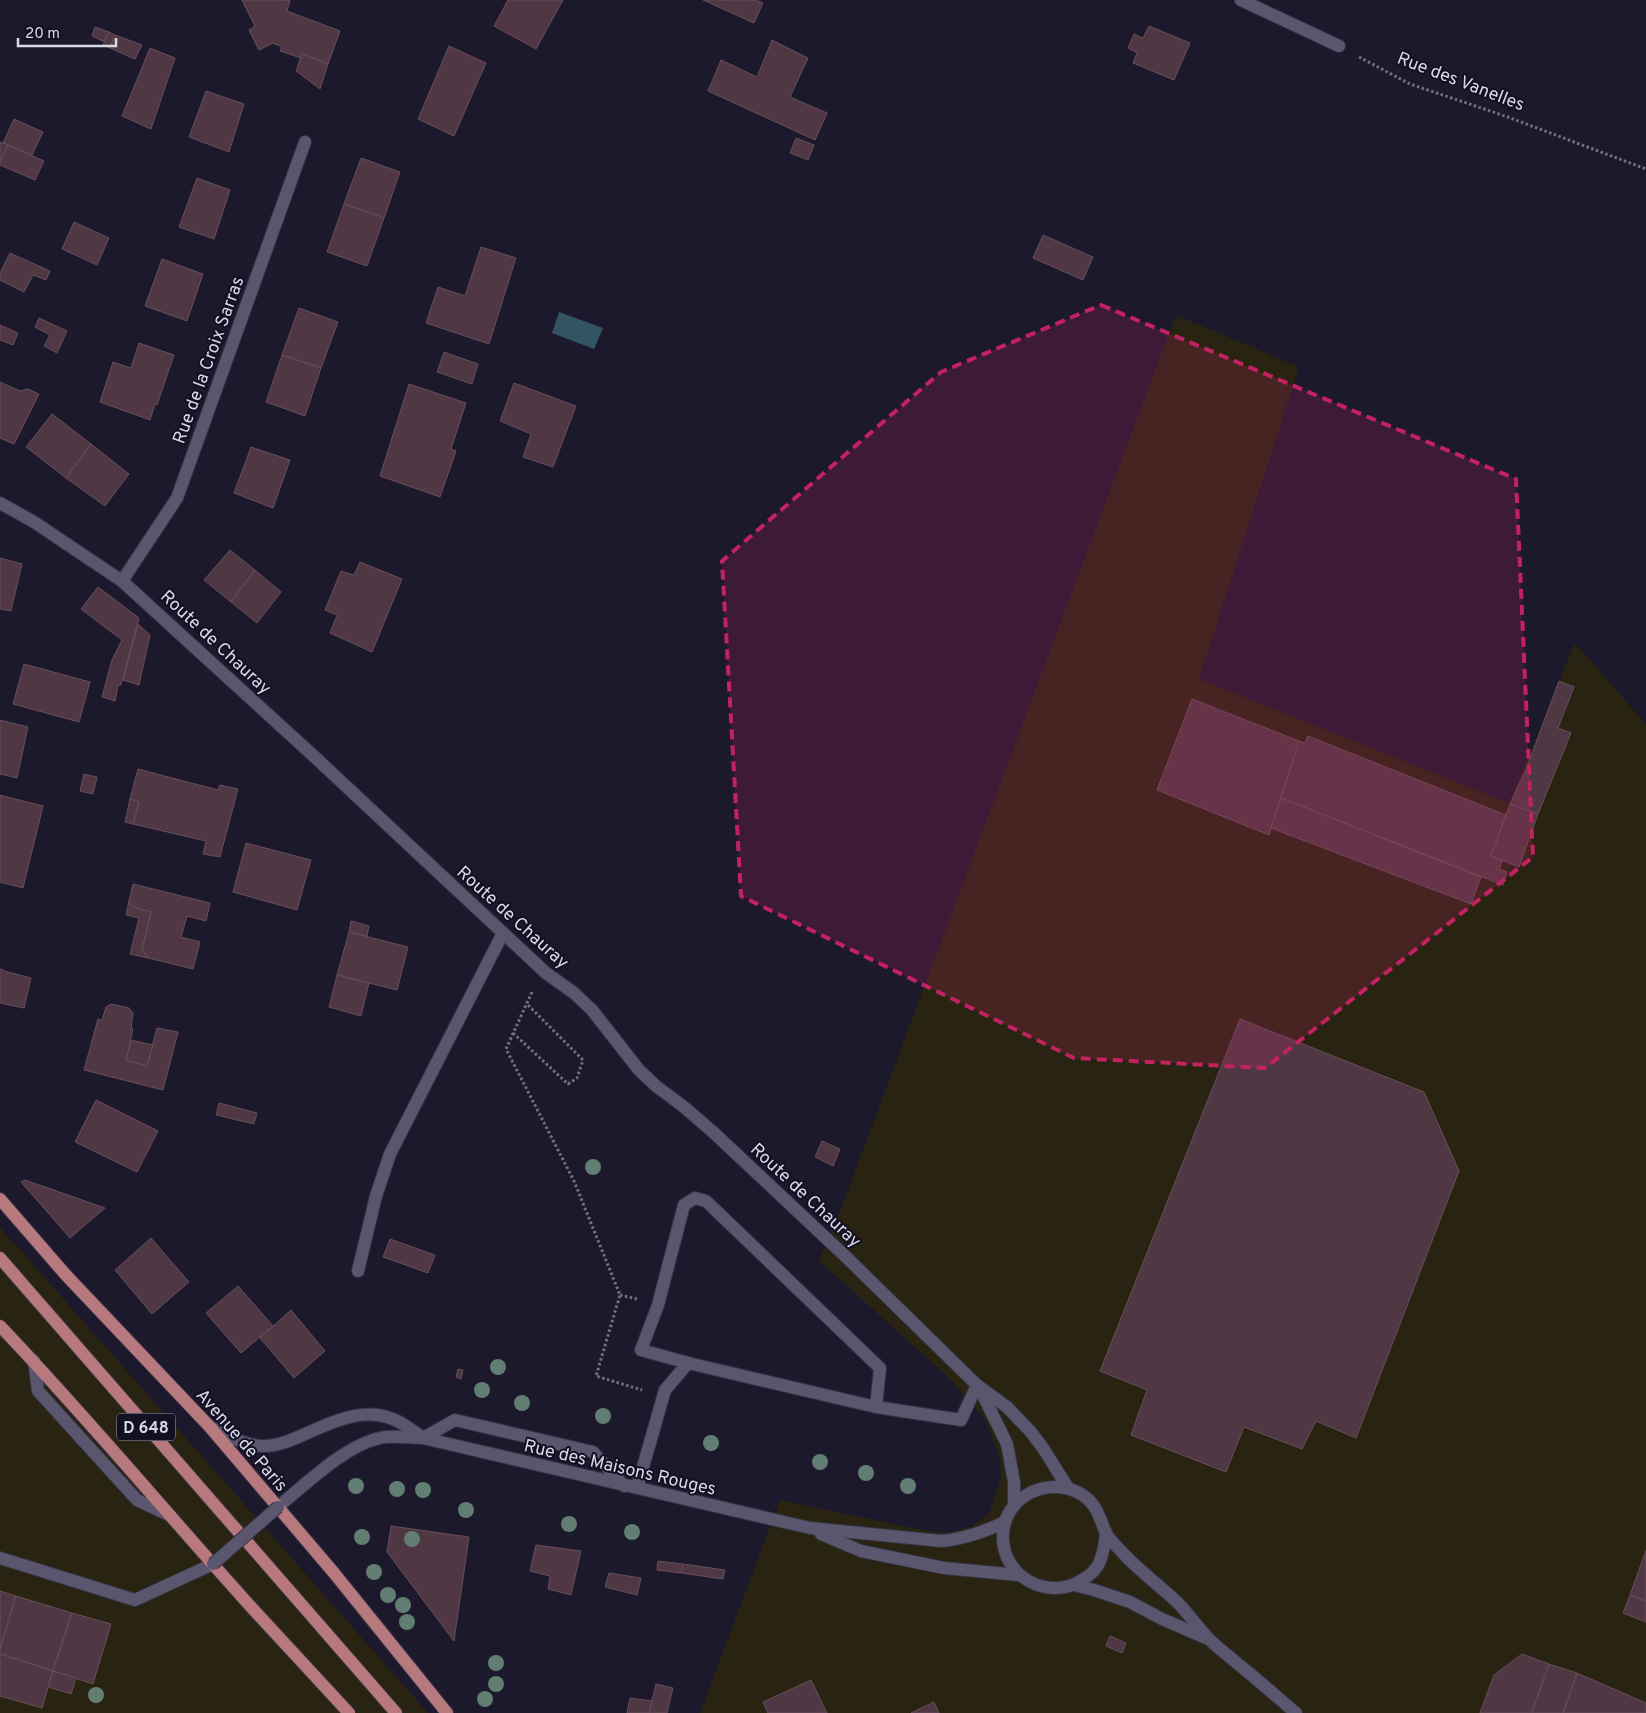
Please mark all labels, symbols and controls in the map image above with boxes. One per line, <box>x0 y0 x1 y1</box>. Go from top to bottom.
scale bar <box>18 15 115 47</box>
text: 20 m <box>25 25 60 44</box>
street label: Rue des Vanelles <box>1393 47 1528 117</box>
street label: Rue de la Croix Sarras <box>168 274 250 447</box>
street label: Route de Chauray <box>155 586 275 700</box>
street label: Route de Chauray <box>451 862 573 975</box>
street label: Route de Chauray <box>745 1139 865 1253</box>
street label: Avenue de Paris <box>190 1385 292 1497</box>
road number: D 648 <box>117 1414 175 1440</box>
street label: Rue des Maisons Rouges <box>521 1435 718 1502</box>

